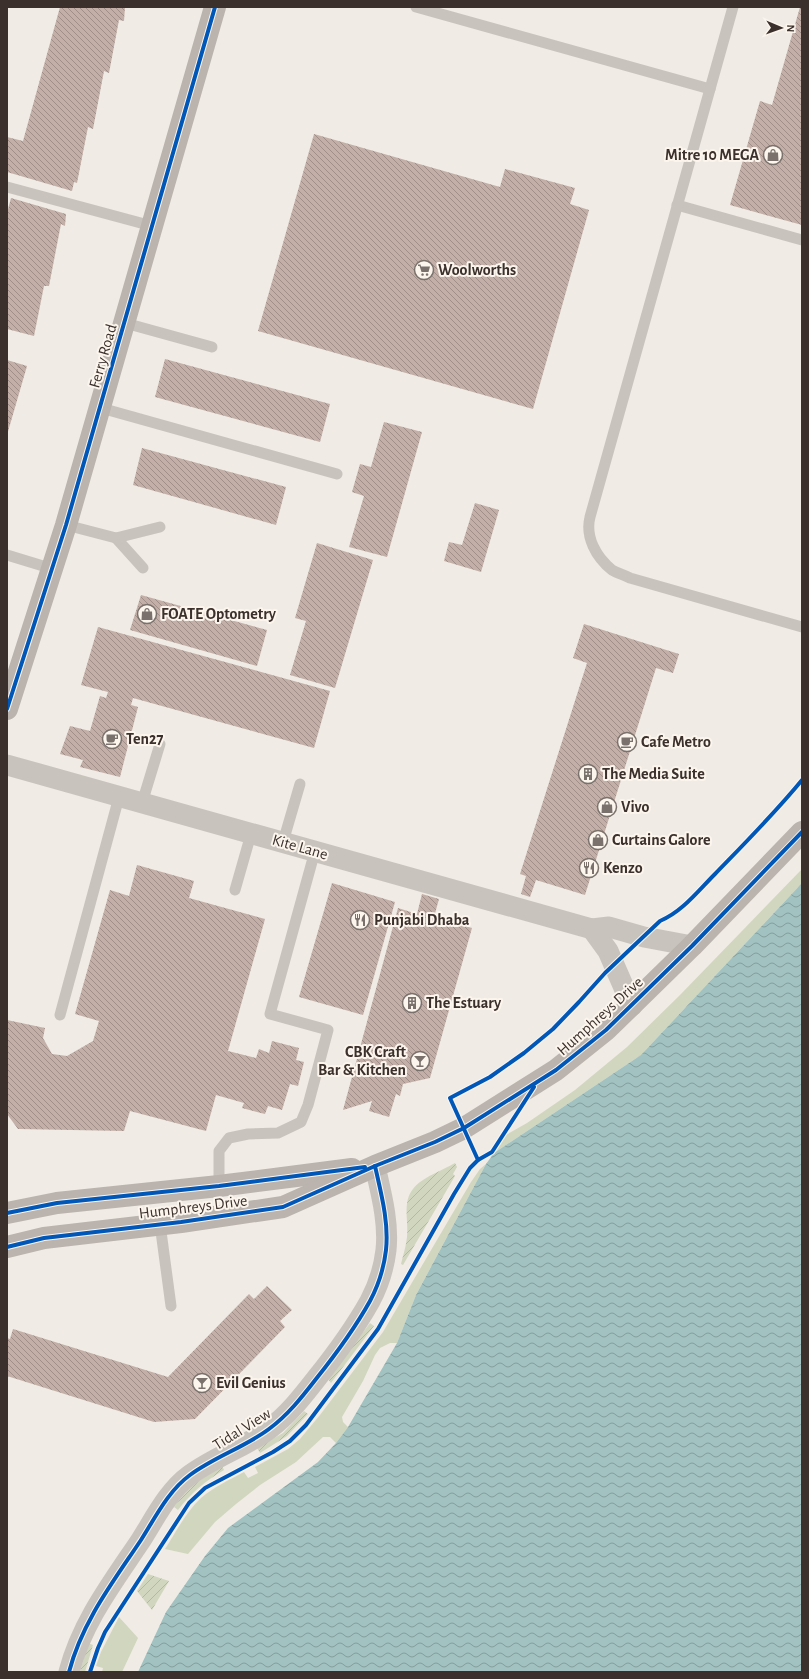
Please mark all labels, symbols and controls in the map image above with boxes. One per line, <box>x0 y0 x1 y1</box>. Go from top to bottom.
north arrow <box>761 8 801 48</box>
text: N <box>785 24 796 32</box>
shop icon: Mitre 10 MEGA <box>762 144 784 166</box>
place label: Mitre 10 MEGA <box>665 147 759 163</box>
supermarket icon: Woolworths <box>413 259 435 281</box>
place label: Woolworths <box>438 262 516 278</box>
street label: Ferry Road <box>86 322 121 390</box>
shop icon: FOATE Optometry <box>136 603 158 625</box>
place label: FOATE Optometry <box>161 606 277 623</box>
cafe icon: Ten27 <box>101 728 123 750</box>
place label: Ten27 <box>126 731 164 747</box>
cafe icon: Cafe Metro <box>616 731 638 753</box>
place label: Cafe Metro <box>641 734 711 750</box>
building icon: The Media Suite <box>577 763 599 785</box>
place label: The Media Suite <box>602 766 705 782</box>
shop icon: Vivo <box>596 796 618 818</box>
place label: Vivo <box>621 799 649 815</box>
shop icon: Curtains Galore <box>587 829 609 851</box>
street label: Kite Lane <box>270 831 330 863</box>
place label: Curtains Galore <box>612 832 711 848</box>
restaurant icon: Kenzo <box>578 857 600 879</box>
place label: Kenzo <box>603 860 643 876</box>
restaurant icon: Punjabi Dhaba <box>349 909 371 931</box>
place label: Punjabi Dhaba <box>374 912 470 929</box>
street label: Humphreys Drive <box>554 974 647 1059</box>
building icon: The Estuary <box>401 992 423 1014</box>
place label: The Estuary <box>426 995 502 1012</box>
place label: CBK Craft Bar & Kitchen <box>318 1044 407 1078</box>
bar icon: CBK Craft Bar & Kitchen <box>409 1050 431 1072</box>
street label: Humphreys Drive <box>138 1192 248 1223</box>
bar icon: Evil Genius <box>191 1372 213 1394</box>
place label: Evil Genius <box>216 1375 286 1391</box>
street label: Tidal View <box>210 1405 274 1453</box>

